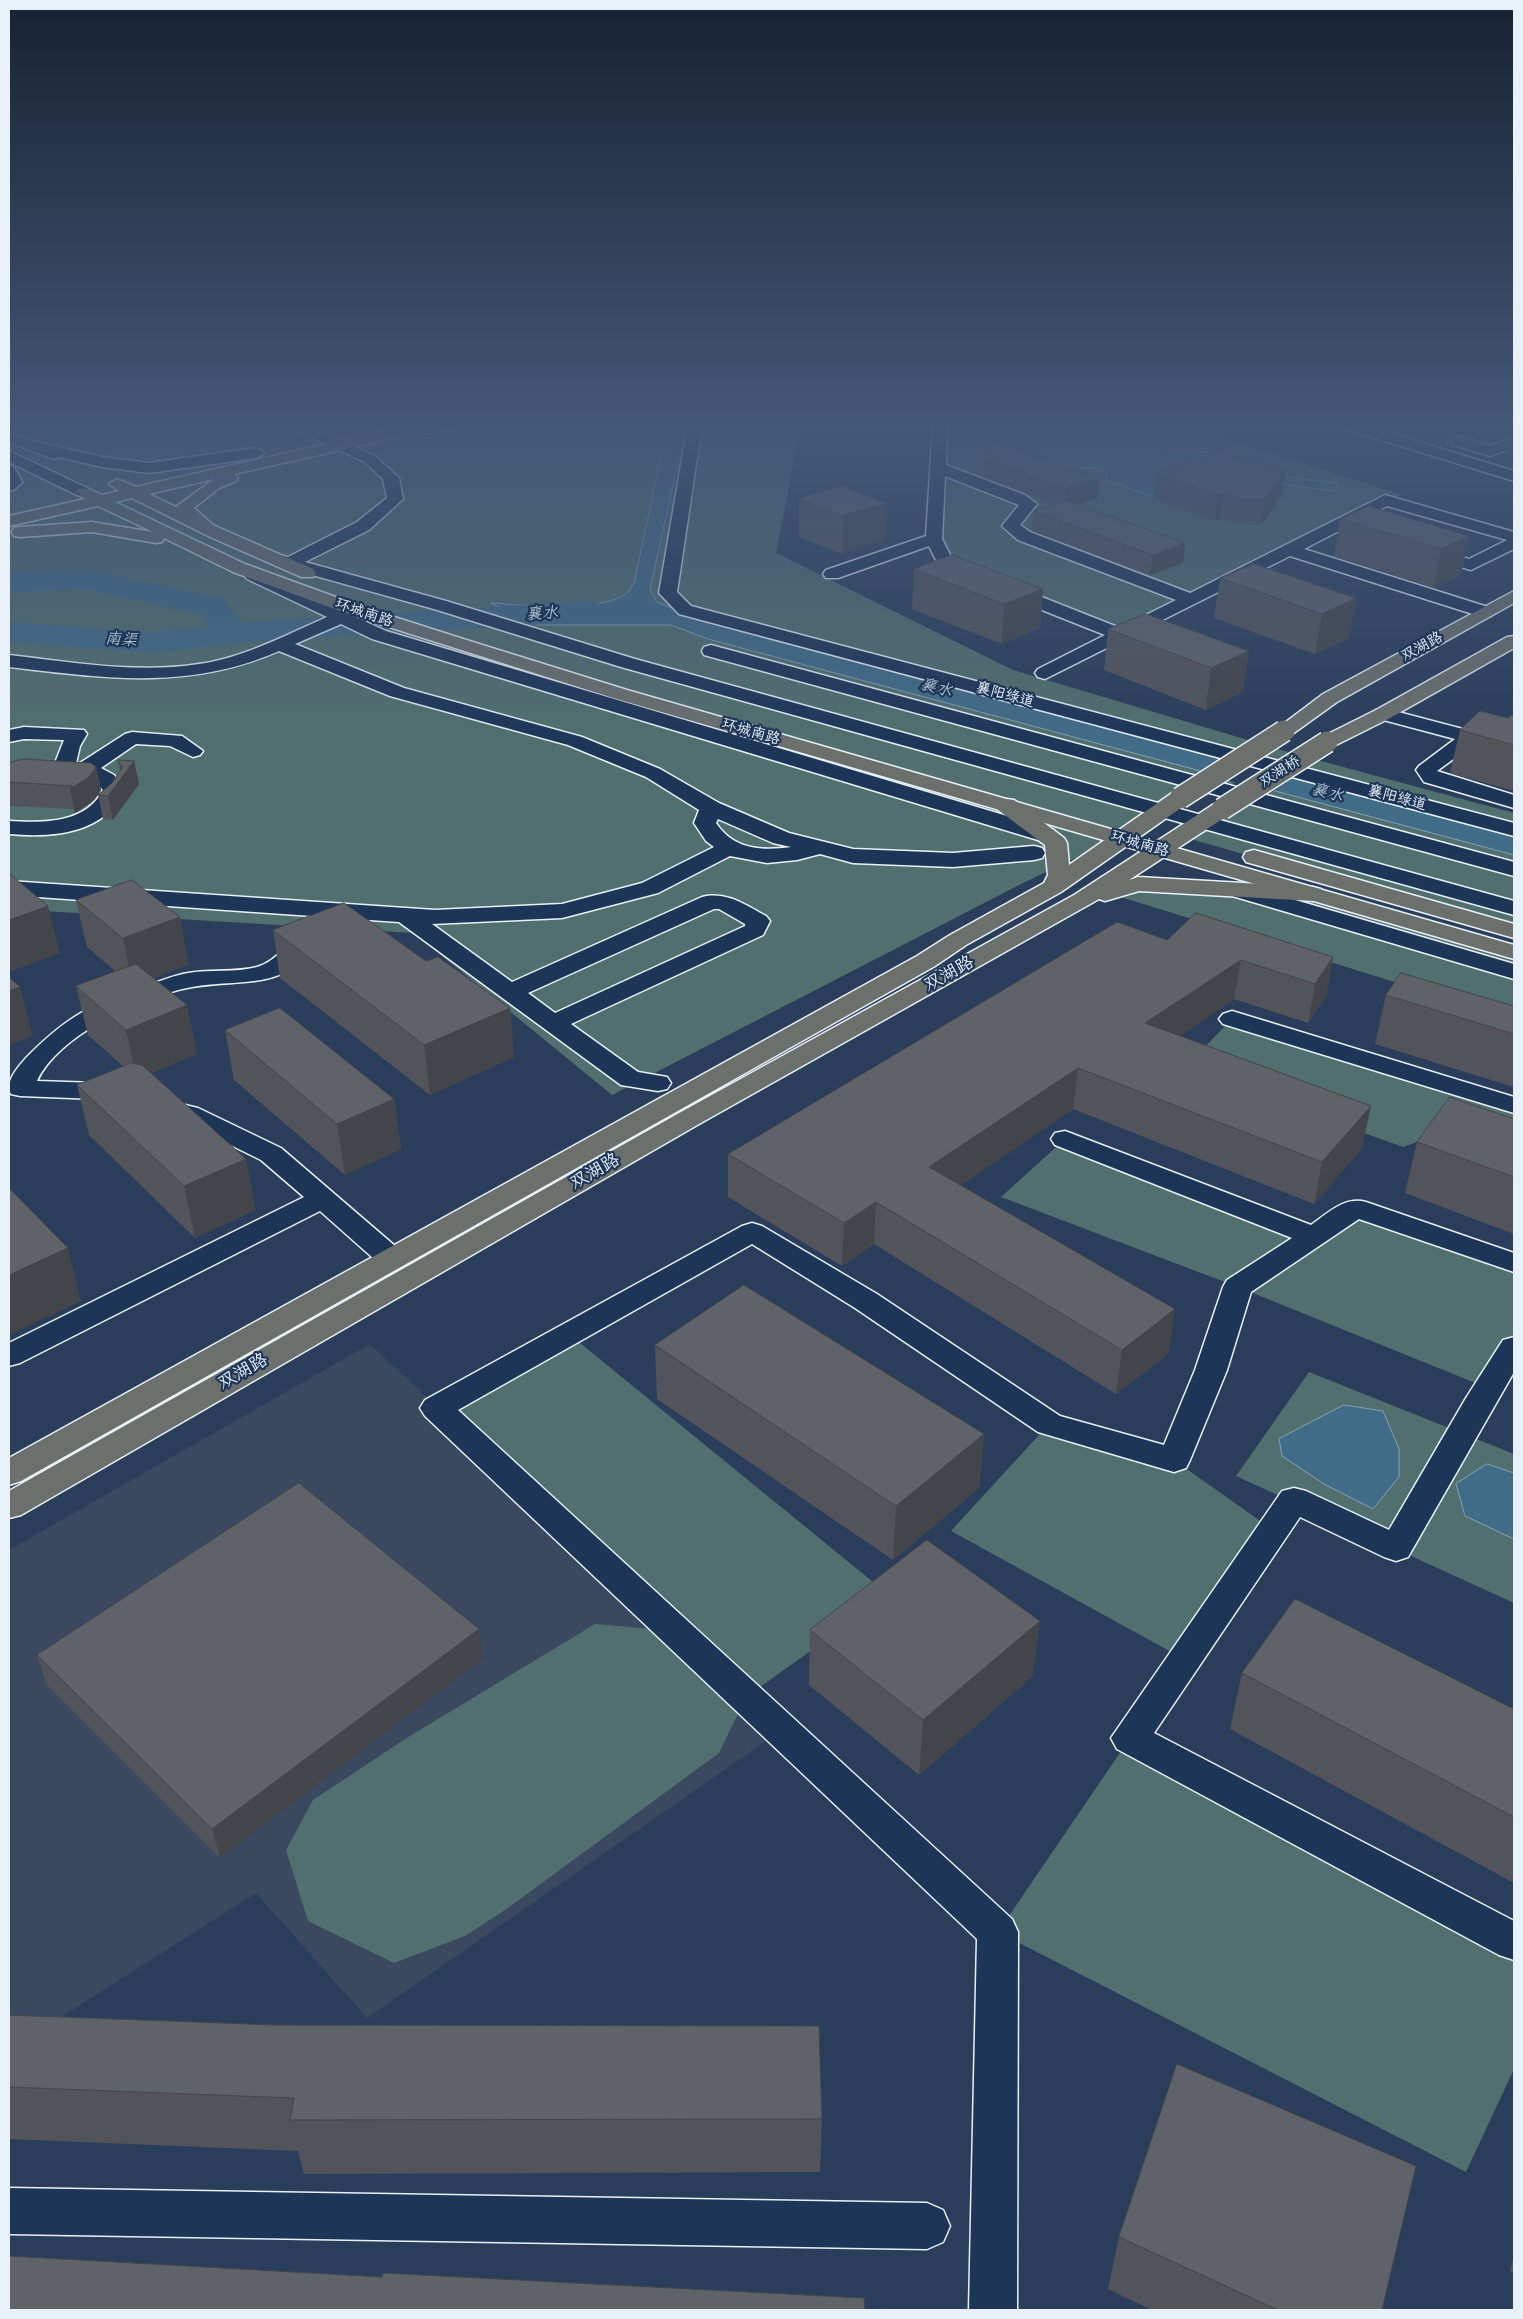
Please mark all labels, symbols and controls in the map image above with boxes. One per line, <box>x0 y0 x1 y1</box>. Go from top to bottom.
street label: 环城南路 <box>333 595 395 631</box>
water label: 襄水 <box>525 603 559 625</box>
street label: 双湖路 <box>1398 628 1446 666</box>
water label: 南渠 <box>104 629 138 651</box>
water label: 襄水 <box>918 675 954 701</box>
street label: 襄阳绿道 <box>974 679 1036 711</box>
street label: 环城南路 <box>720 715 782 749</box>
street label: 双湖桥 <box>1256 752 1304 792</box>
water label: 襄水 <box>1309 780 1345 806</box>
street label: 襄阳绿道 <box>1366 782 1428 814</box>
street label: 环城南路 <box>1109 827 1171 861</box>
street label: 双湖路 <box>920 951 978 997</box>
street label: 双湖路 <box>566 1149 624 1195</box>
street label: 双湖路 <box>214 1349 272 1395</box>

